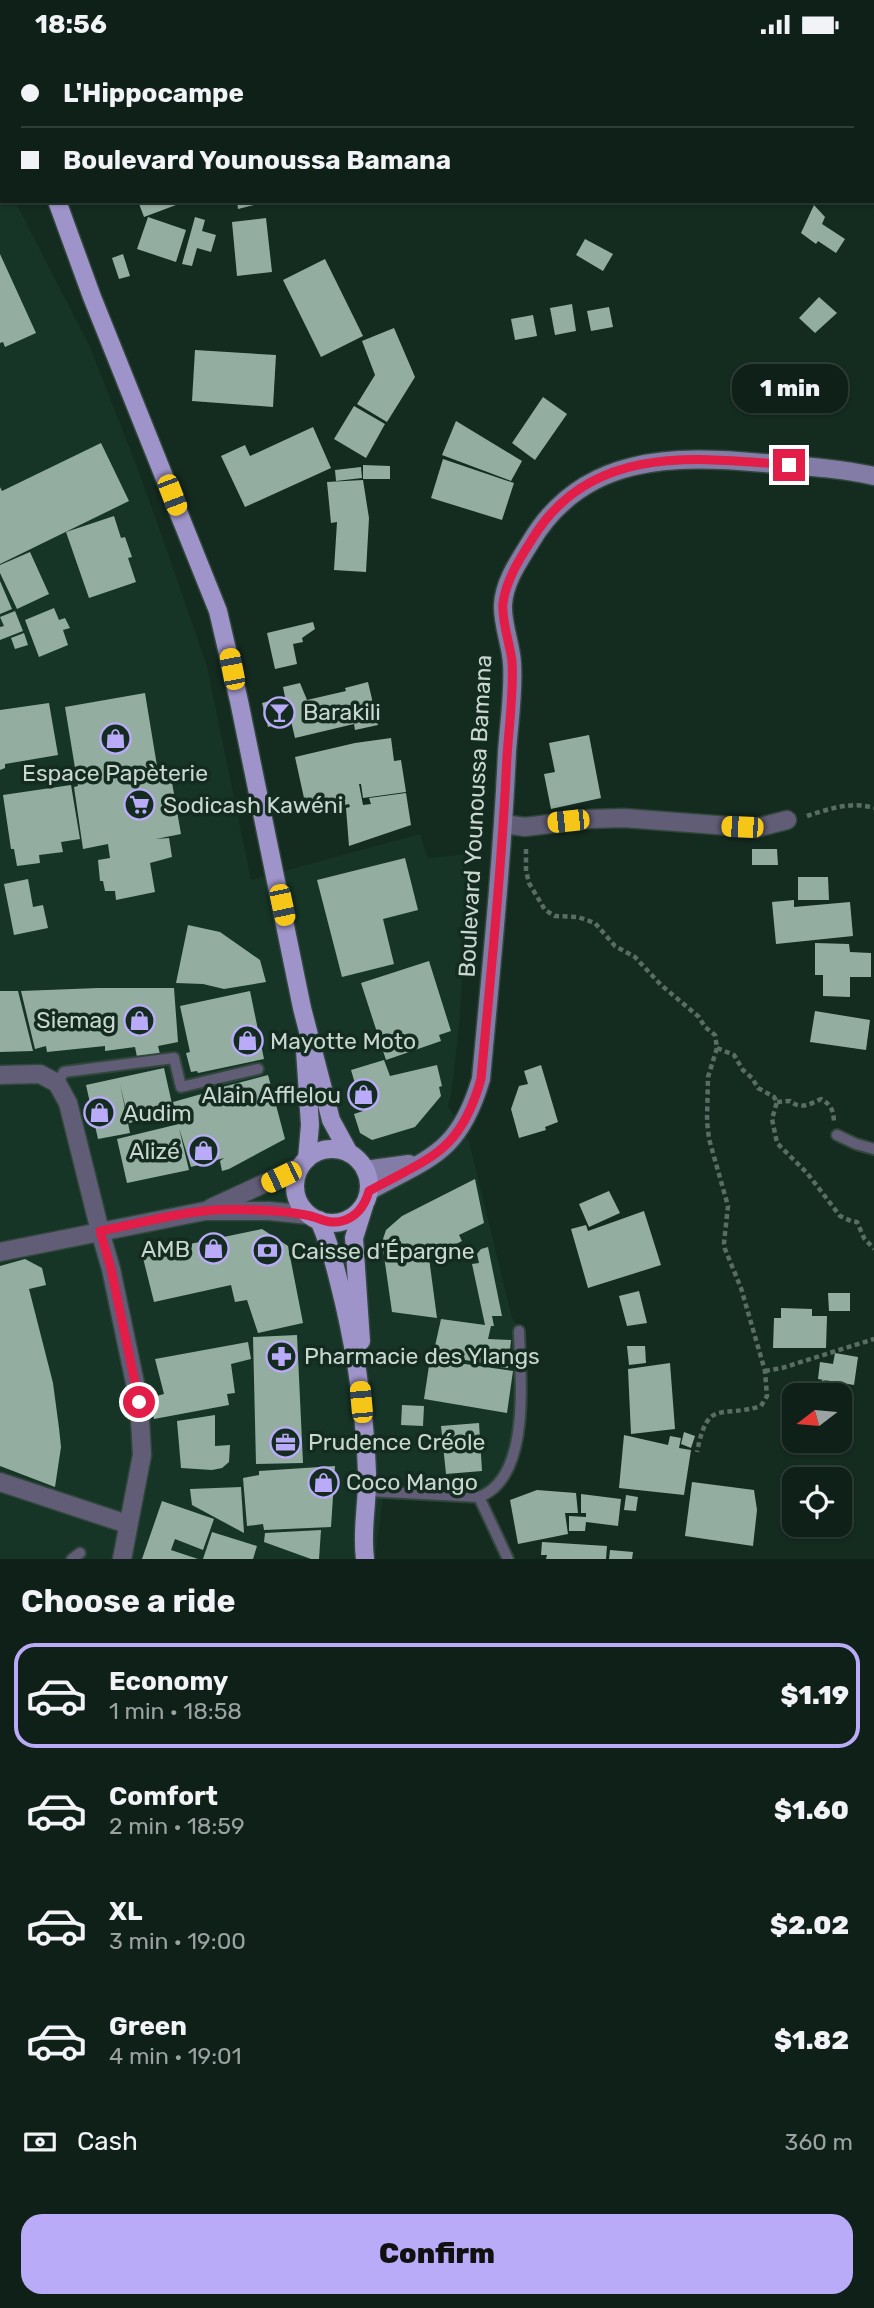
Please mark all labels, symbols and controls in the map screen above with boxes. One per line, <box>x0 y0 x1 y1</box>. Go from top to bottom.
text: 18:56 <box>35 9 107 40</box>
text: L'Hippocampe <box>63 78 244 109</box>
text: Boulevard Younoussa Bamana <box>63 145 451 176</box>
callout: 1 min <box>731 363 847 413</box>
text: 1 min <box>760 374 820 402</box>
route end <box>773 449 805 481</box>
car <box>155 472 190 518</box>
car <box>218 646 247 692</box>
street label: Boulevard Younoussa Bamana <box>453 654 497 978</box>
bar icon: Barakili <box>263 695 297 729</box>
place label: Barakili <box>303 698 381 726</box>
shop icon: Espace Papèterie <box>98 722 132 756</box>
place label: Espace Papèterie <box>22 759 208 787</box>
supermarket icon: Sodicash Kawéni <box>123 788 157 822</box>
place label: Sodicash Kawéni <box>163 791 343 819</box>
car <box>547 808 590 834</box>
car <box>721 816 764 838</box>
car <box>268 882 297 928</box>
shop icon: Siemag <box>122 1003 156 1037</box>
place label: Siemag <box>36 1006 116 1034</box>
shop icon: Mayotte Moto <box>230 1024 264 1058</box>
place label: Mayotte Moto <box>270 1027 416 1055</box>
shop icon: Alain Afflelou <box>347 1078 381 1112</box>
place label: Alain Afflelou <box>201 1081 341 1109</box>
shop icon: Audim <box>83 1096 117 1130</box>
place label: Audim <box>123 1099 192 1127</box>
shop icon: Alizé <box>186 1134 220 1168</box>
place label: Alizé <box>129 1137 180 1165</box>
car <box>258 1158 305 1196</box>
shop icon: AMB <box>196 1232 230 1266</box>
bank icon: Caisse d'Épargne <box>251 1234 285 1268</box>
place label: AMB <box>141 1235 190 1263</box>
place label: Caisse d'Épargne <box>291 1237 475 1265</box>
pharmacy icon: Pharmacie des Ylangs <box>264 1339 298 1373</box>
place label: Pharmacie des Ylangs <box>304 1342 540 1370</box>
car <box>349 1380 374 1424</box>
north arrow <box>782 1383 852 1453</box>
map controls <box>782 1383 852 1537</box>
route start <box>123 1386 155 1418</box>
office icon: Prudence Créole <box>268 1425 302 1459</box>
place label: Prudence Créole <box>308 1428 485 1456</box>
shop icon: Coco Mango <box>306 1465 340 1499</box>
button: locate <box>782 1467 852 1537</box>
place label: Coco Mango <box>346 1468 478 1496</box>
text: Choose a ride <box>21 1582 235 1620</box>
icon: car <box>25 1664 88 1727</box>
text: Economy <box>109 1666 228 1697</box>
text: $1.19 <box>780 1680 849 1711</box>
text: 1 min · 18:58 <box>109 1697 242 1725</box>
icon: car <box>25 1779 88 1842</box>
text: Comfort <box>109 1781 218 1812</box>
text: $1.60 <box>774 1795 849 1826</box>
text: 2 min · 18:59 <box>109 1812 245 1840</box>
icon: car <box>25 1894 88 1957</box>
text: XL <box>109 1896 142 1927</box>
text: $2.02 <box>770 1910 849 1941</box>
text: 3 min · 19:00 <box>109 1927 246 1955</box>
icon: car <box>25 2009 88 2072</box>
text: Green <box>109 2011 187 2042</box>
text: $1.82 <box>774 2025 849 2056</box>
text: 4 min · 19:01 <box>109 2042 242 2070</box>
icon: cash <box>21 2123 59 2161</box>
text: Cash <box>77 2126 138 2157</box>
text: 360 m <box>785 2128 853 2156</box>
button: Confirm <box>21 2214 853 2294</box>

